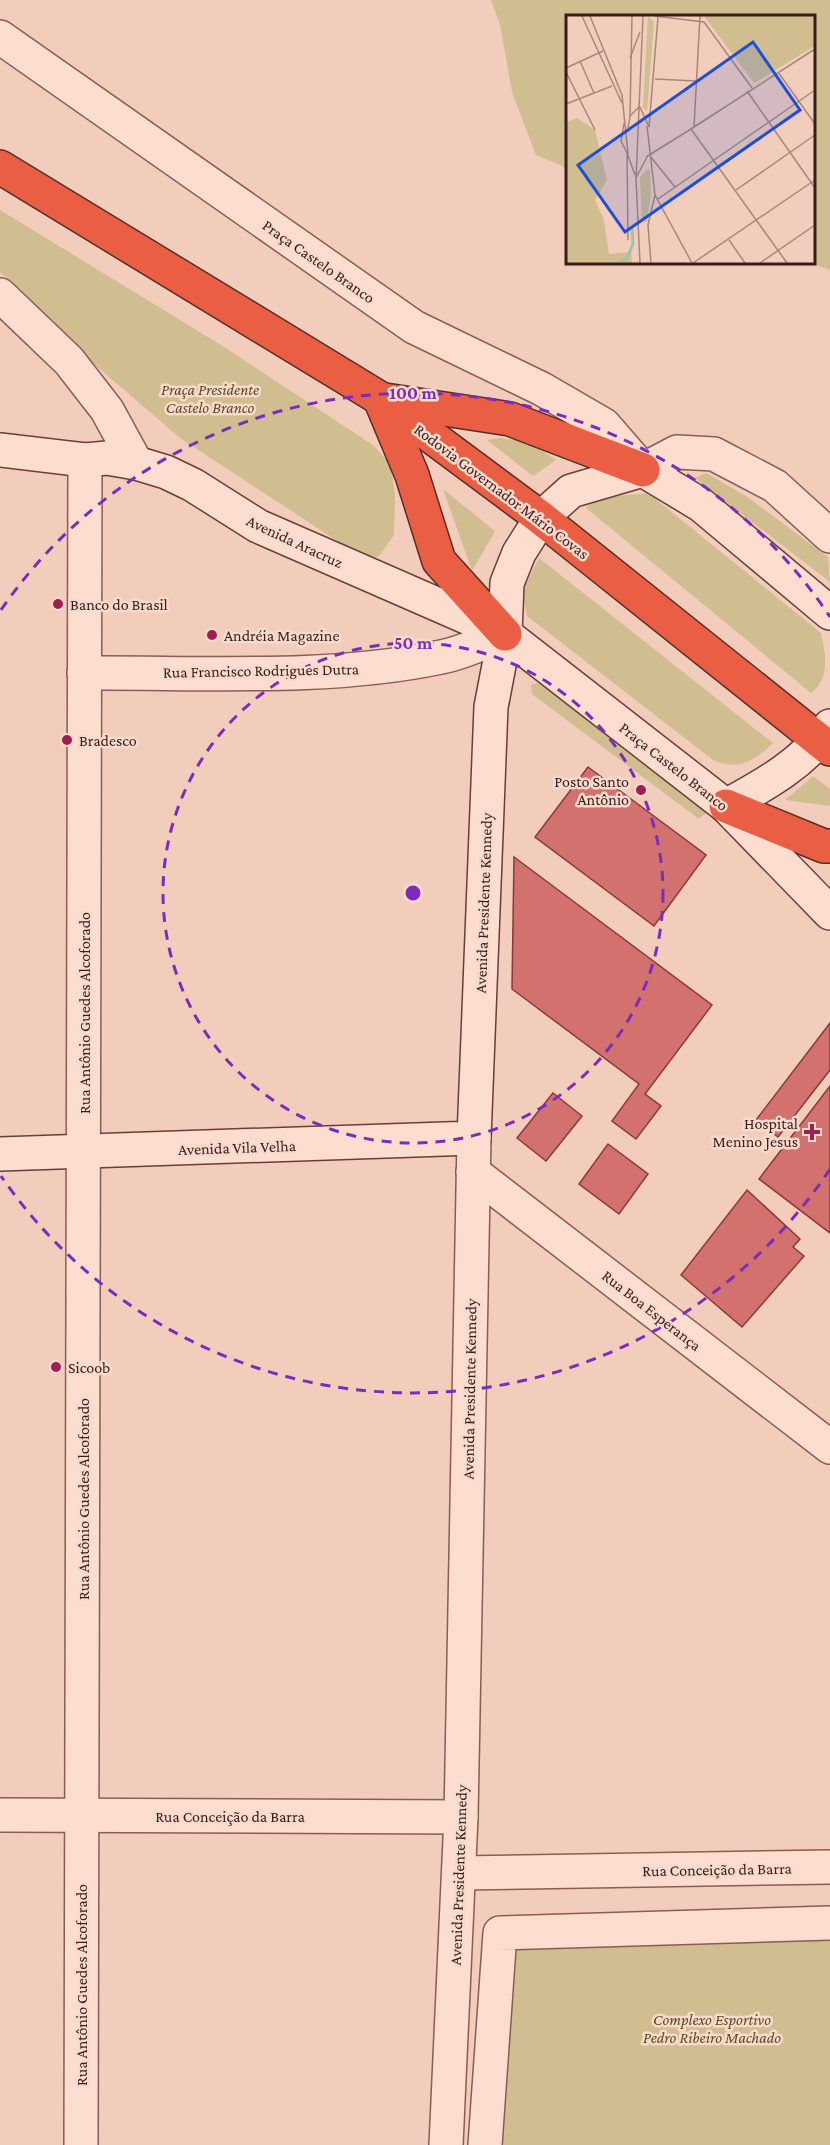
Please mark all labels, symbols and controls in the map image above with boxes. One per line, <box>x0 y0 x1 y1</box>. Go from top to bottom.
inset map <box>566 15 815 264</box>
street label: Praça Castelo Branco <box>259 216 378 307</box>
park label: Praça Presidente Castelo Branco <box>161 381 259 416</box>
text: 100 m <box>389 383 437 403</box>
street label: Rodovia Governador Mário Covas <box>411 420 592 562</box>
street label: Avenida Aracruz <box>244 512 346 571</box>
place label: Banco do Brasil <box>70 596 168 613</box>
marker: Banco do Brasil <box>51 597 65 611</box>
place label: Andréia Magazine <box>224 627 339 645</box>
marker: Andréia Magazine <box>205 628 219 642</box>
text: 50 m <box>394 633 433 653</box>
street label: Rua Francisco Rodrigues Dutra <box>163 660 360 682</box>
street label: Praça Castelo Branco <box>615 719 731 815</box>
place label: Bradesco <box>79 732 137 749</box>
marker: Bradesco <box>60 733 74 747</box>
place label: Posto Santo Antônio <box>554 773 629 808</box>
marker: Posto Santo Antônio <box>634 783 648 797</box>
street label: Avenida Presidente Kennedy <box>472 812 496 994</box>
centre of rings <box>403 883 423 903</box>
street label: Rua Antônio Guedes Alcoforado <box>76 912 93 1114</box>
place label: Hospital Menino Jesus <box>713 1115 798 1151</box>
marker: Hospital Menino Jesus <box>803 1123 821 1141</box>
street label: Avenida Vila Velha <box>178 1137 297 1158</box>
street label: Rua Boa Esperança <box>598 1267 705 1355</box>
street label: Avenida Presidente Kennedy <box>459 1298 481 1480</box>
place label: Sicoob <box>68 1359 110 1376</box>
marker: Sicoob <box>49 1360 63 1374</box>
street label: Rua Antônio Guedes Alcoforado <box>75 1398 92 1600</box>
street label: Avenida Presidente Kennedy <box>447 1784 471 1966</box>
street label: Rua Conceição da Barra <box>155 1808 305 1826</box>
street label: Rua Conceição da Barra <box>642 1860 793 1880</box>
street label: Rua Antônio Guedes Alcoforado <box>73 1884 90 2086</box>
park label: Complexo Esportivo Pedro Ribeiro Machado <box>643 2011 781 2046</box>

